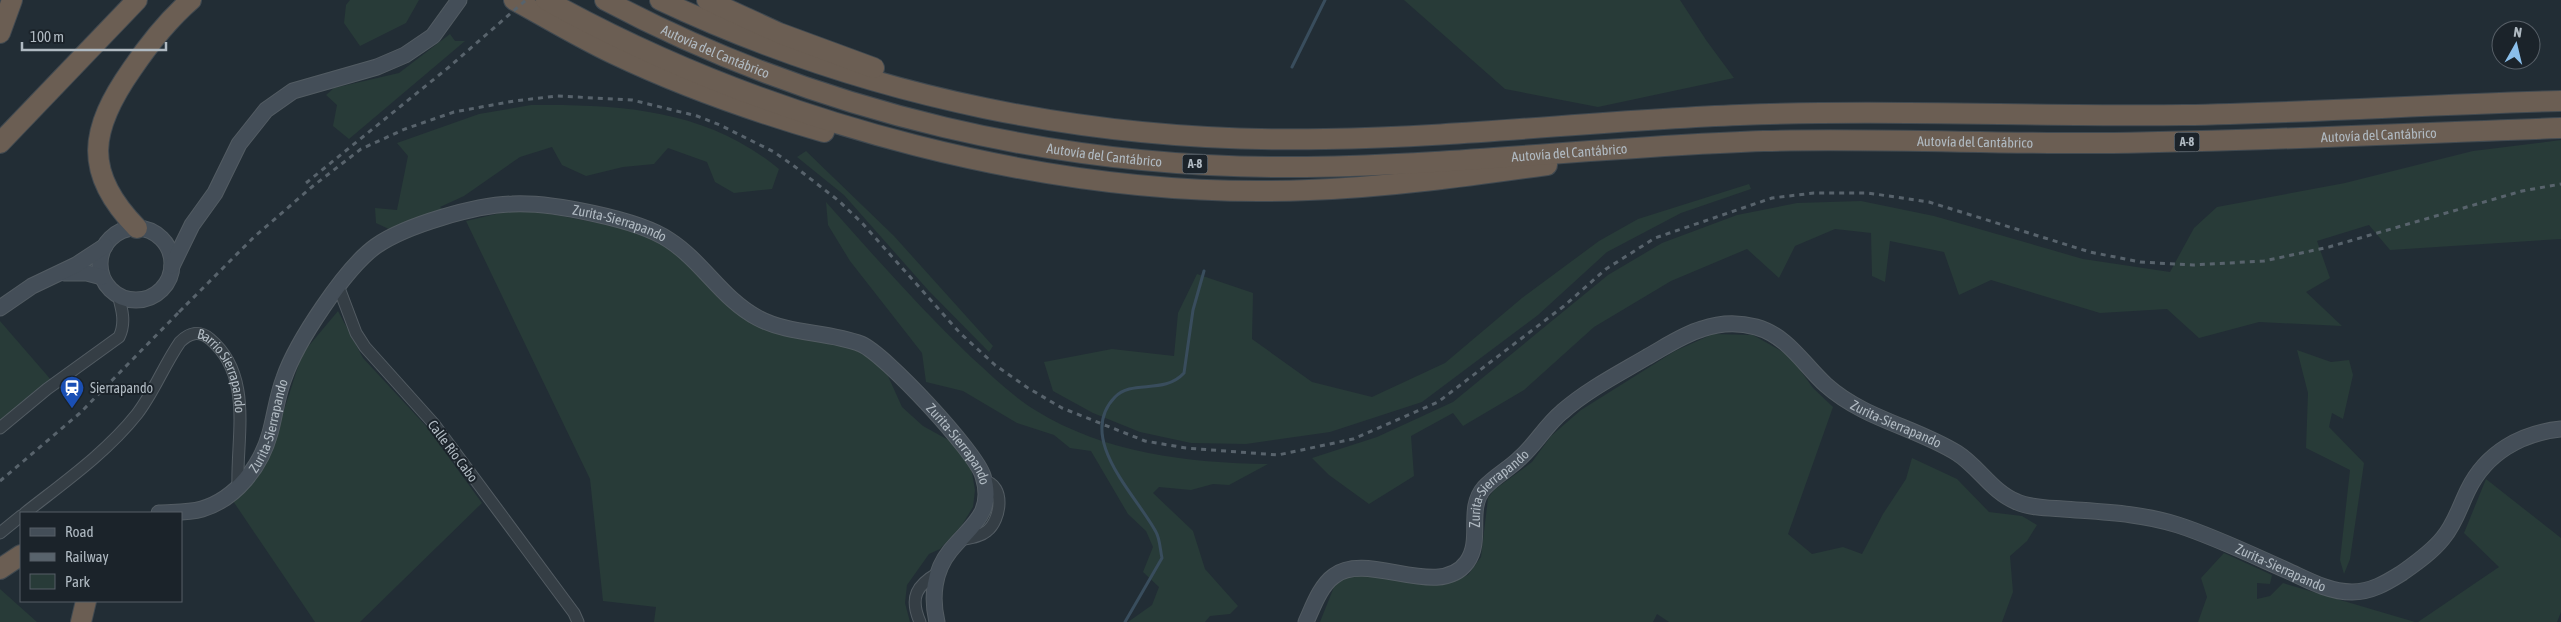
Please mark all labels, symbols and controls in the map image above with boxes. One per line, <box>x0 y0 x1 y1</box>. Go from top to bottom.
scale bar <box>22 20 166 52</box>
north arrow <box>2491 20 2541 70</box>
street label: Autovía del Cantábrico <box>659 21 772 81</box>
text: N <box>2513 24 2523 41</box>
text: 100 m <box>30 28 64 45</box>
street label: Autovía del Cantábrico <box>2321 125 2437 145</box>
road number: A-8 <box>2174 132 2200 152</box>
street label: Autovía del Cantábrico <box>1917 133 2033 151</box>
street label: Autovía del Cantábrico <box>1046 140 1163 170</box>
street label: Autovía del Cantábrico <box>1511 140 1628 165</box>
road number: A-8 <box>1182 154 1208 173</box>
street label: Zurita-Sierrapando <box>571 201 670 245</box>
street label: Barrio Sierrapando <box>196 326 248 413</box>
station icon: Sierrapando <box>59 375 85 409</box>
street label: Zurita-Sierrapando <box>245 377 291 476</box>
place label: Sierrapando <box>90 380 153 396</box>
street label: Zurita-Sierrapando <box>1848 397 1944 451</box>
street label: Zurita-Sierrapando <box>923 400 993 486</box>
street label: Calle Río Cabo <box>425 417 481 485</box>
street label: Zurita-Sierrapando <box>1467 446 1532 528</box>
legend <box>20 512 182 602</box>
text: Road <box>65 523 94 540</box>
street label: Zurita-Sierrapando <box>2233 540 2328 595</box>
text: Railway <box>65 548 109 565</box>
text: Park <box>65 573 90 590</box>

